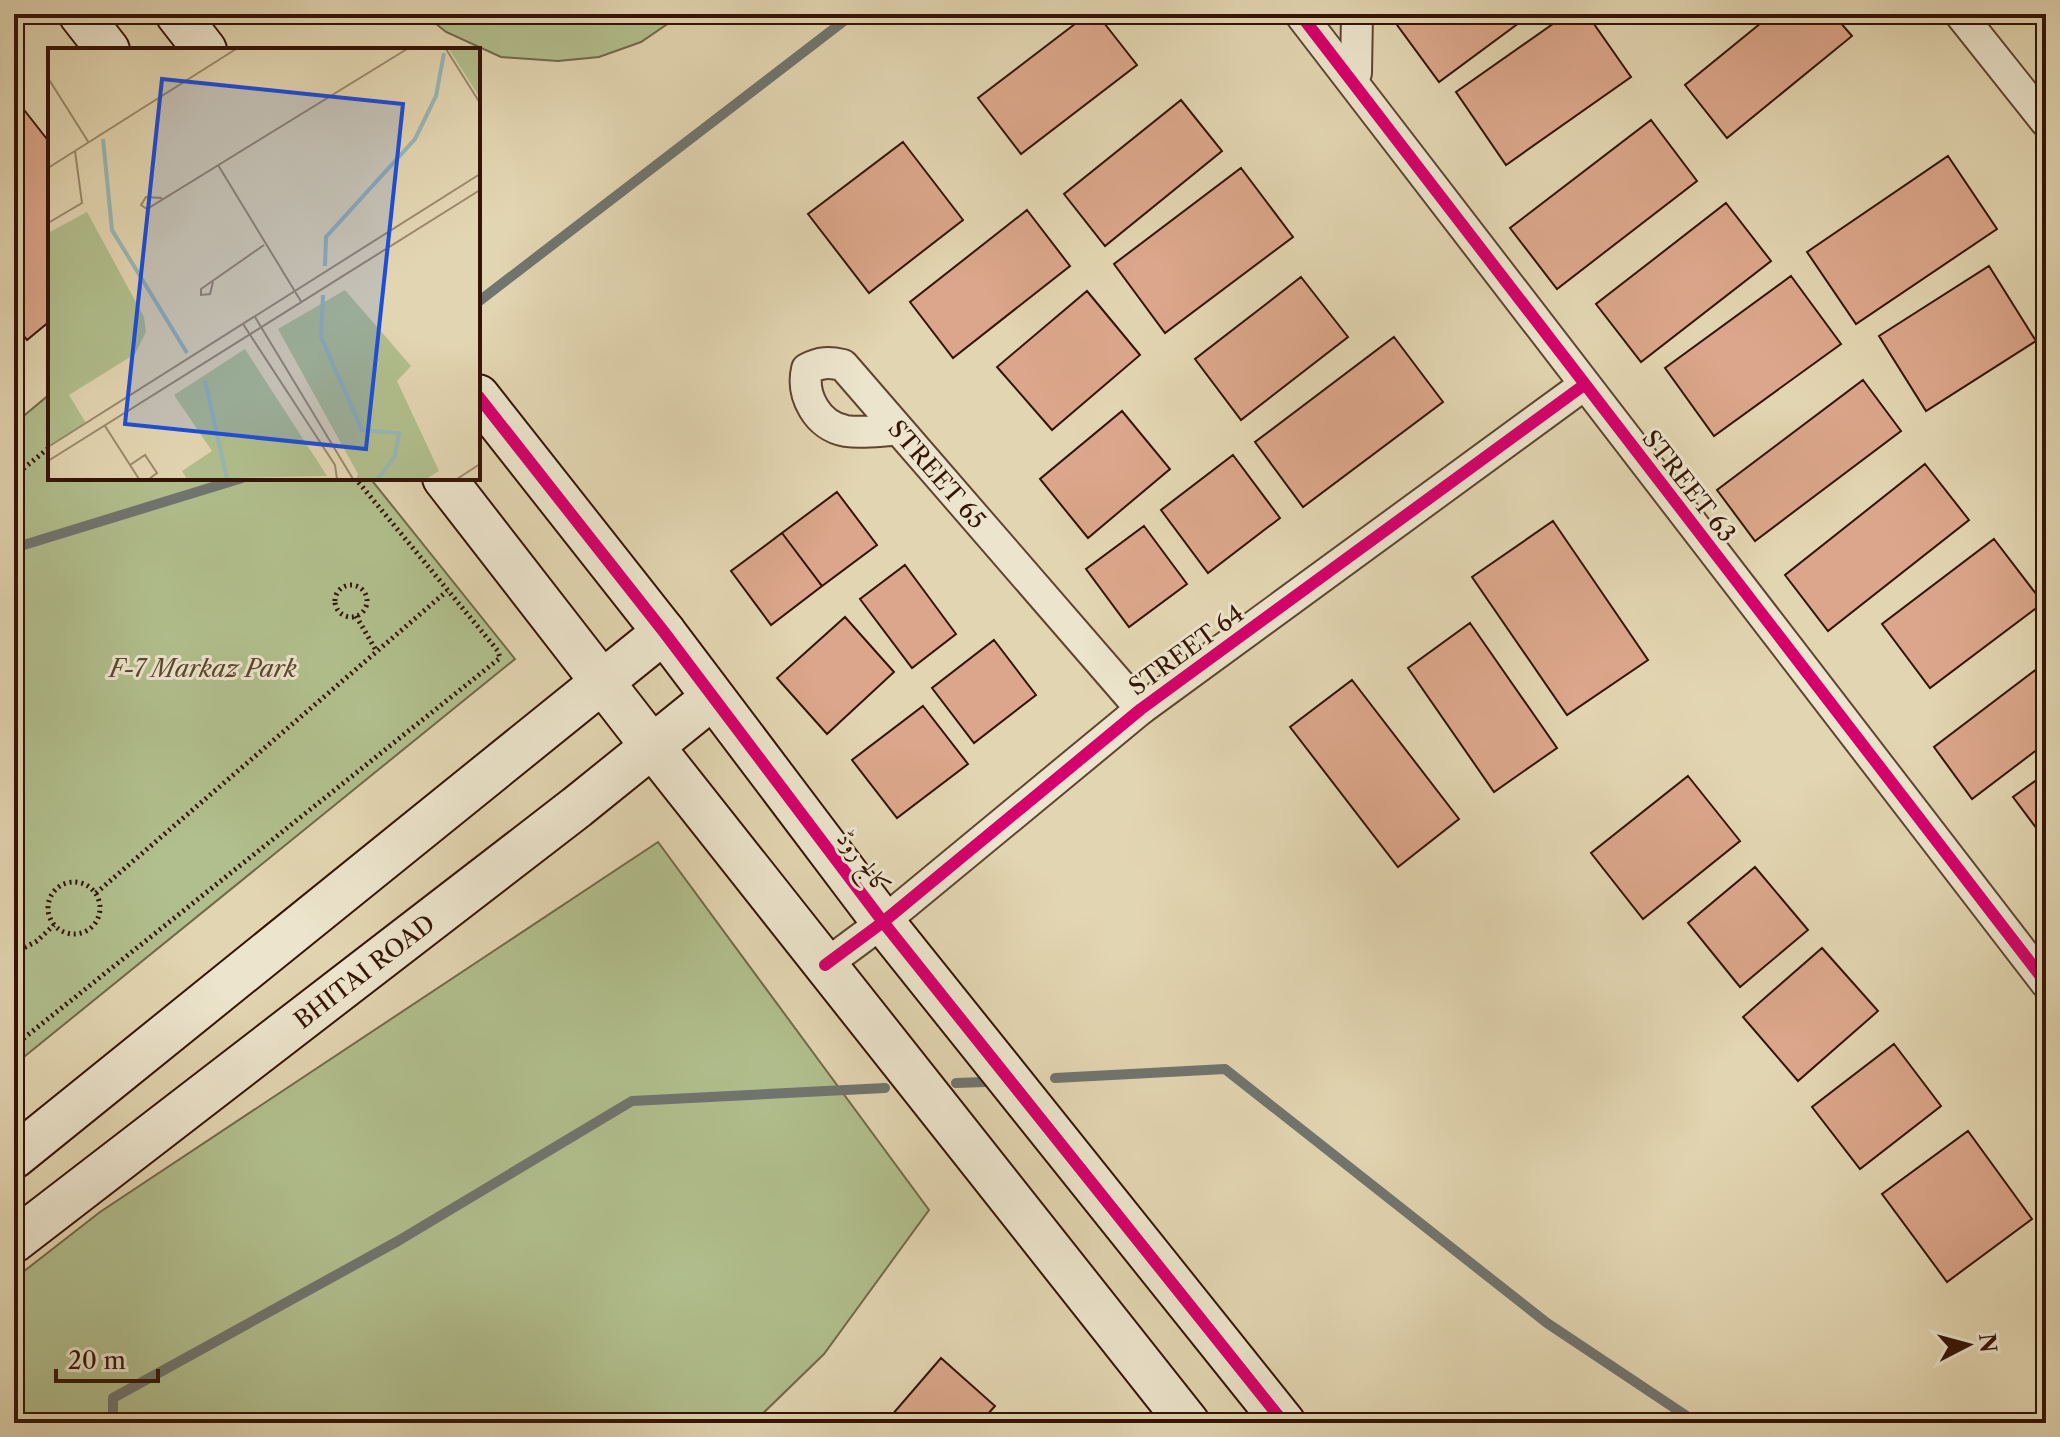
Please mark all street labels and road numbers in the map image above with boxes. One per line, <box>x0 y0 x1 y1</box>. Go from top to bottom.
street label: STREET 65 <box>883 414 992 534</box>
street label: STREET 63 <box>1636 424 1742 548</box>
street label: STREET 64 <box>1123 599 1249 701</box>
street label: کالج روڈ <box>826 825 897 903</box>
street label: BHITAI ROAD <box>288 908 440 1034</box>

